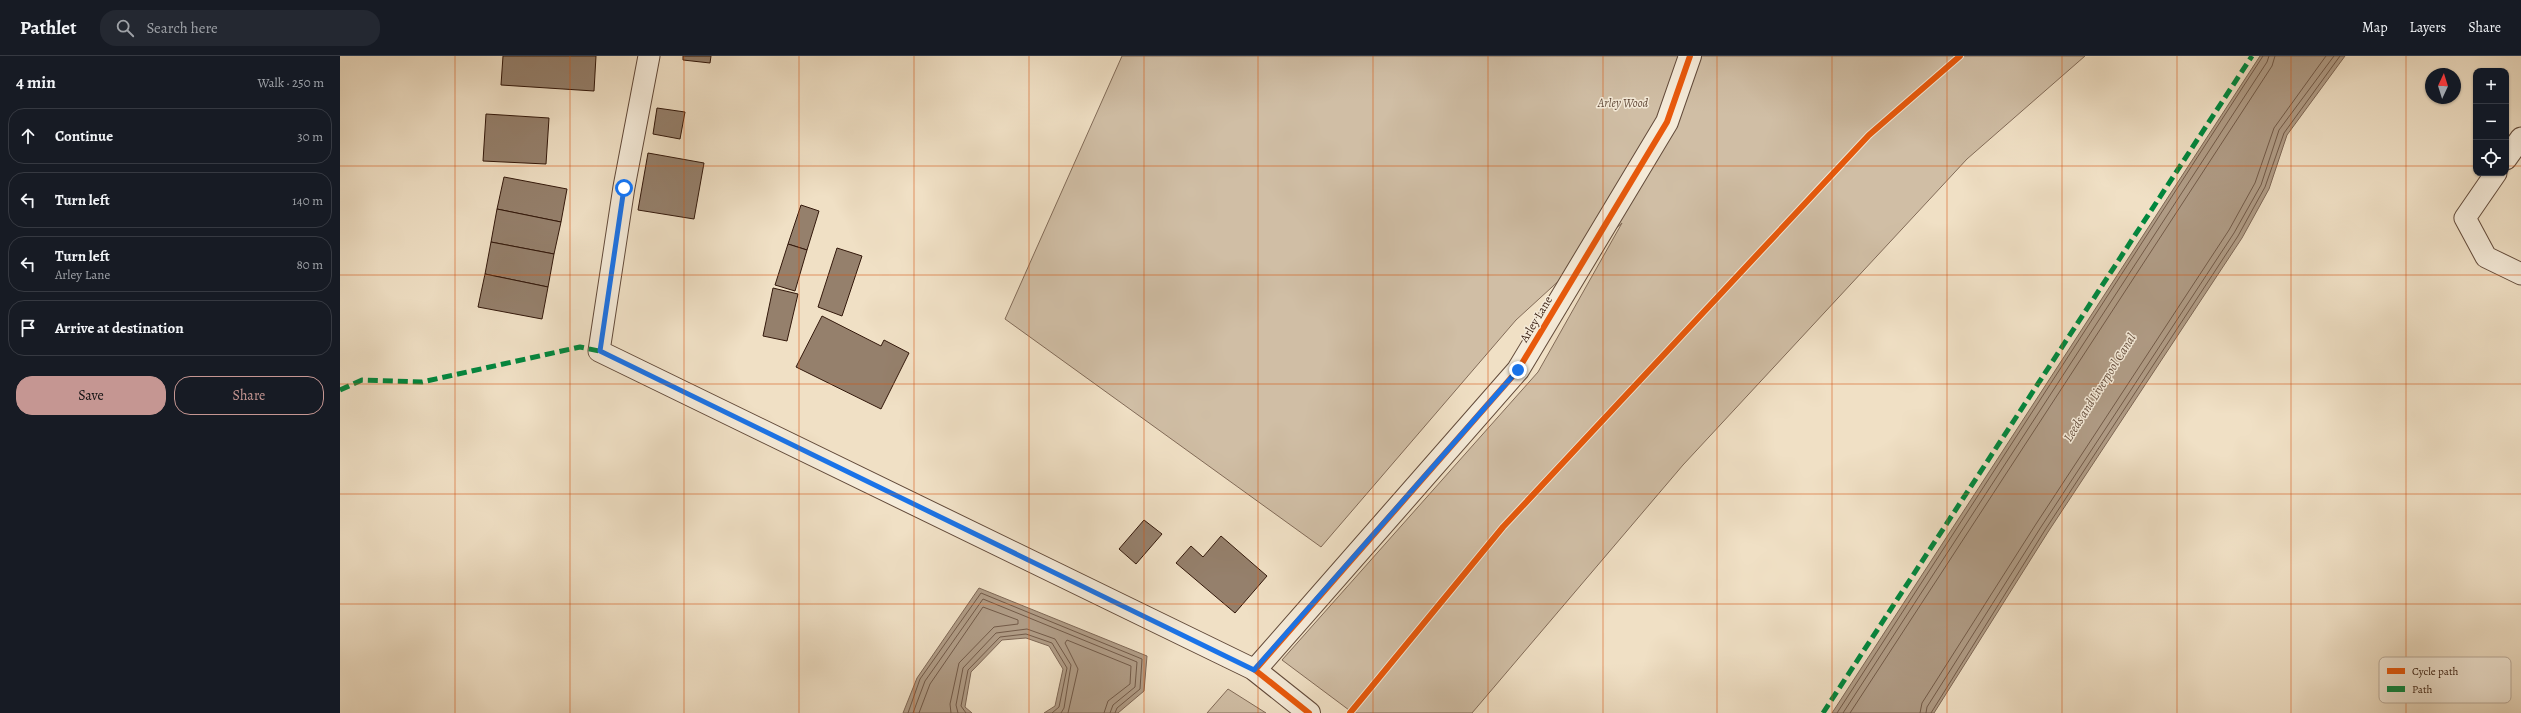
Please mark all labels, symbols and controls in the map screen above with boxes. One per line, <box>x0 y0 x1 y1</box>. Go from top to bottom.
search box <box>100 10 380 46</box>
text: Pathlet <box>20 15 76 41</box>
icon: search <box>114 17 136 39</box>
text: Search here <box>146 18 218 38</box>
text: Map <box>2362 18 2388 37</box>
text: Layers <box>2410 18 2446 37</box>
text: Share <box>2468 18 2501 37</box>
north arrow <box>2425 68 2461 104</box>
map controls <box>2473 68 2509 176</box>
button: + <box>2473 68 2509 104</box>
text: 4 min <box>16 71 56 94</box>
text: Walk · 250 m <box>257 74 324 91</box>
park label: Arley Wood <box>1597 95 1649 111</box>
button: − <box>2473 104 2509 140</box>
icon: ahead <box>17 125 39 147</box>
text: Continue <box>55 126 113 146</box>
text: 30 m <box>297 128 323 145</box>
button: locate <box>2473 140 2509 176</box>
route start <box>615 179 633 197</box>
icon: left <box>17 189 39 211</box>
text: Turn left <box>55 190 110 210</box>
text: 140 m <box>292 192 323 209</box>
text: Turn left <box>55 246 110 266</box>
icon: left <box>17 253 39 275</box>
text: 80 m <box>296 256 323 273</box>
text: Arley Lane <box>55 266 110 283</box>
street label: Arley Lane <box>1515 293 1556 346</box>
icon: arrive <box>17 317 39 339</box>
text: Arrive at destination <box>55 318 184 338</box>
water label: Leeds and Liverpool Canal <box>2059 329 2140 445</box>
route end <box>1509 361 1527 379</box>
button: Save <box>16 376 166 415</box>
button: Share <box>174 376 324 415</box>
legend <box>2379 657 2511 703</box>
text: Cycle path <box>2412 664 2459 679</box>
text: Path <box>2412 682 2433 697</box>

